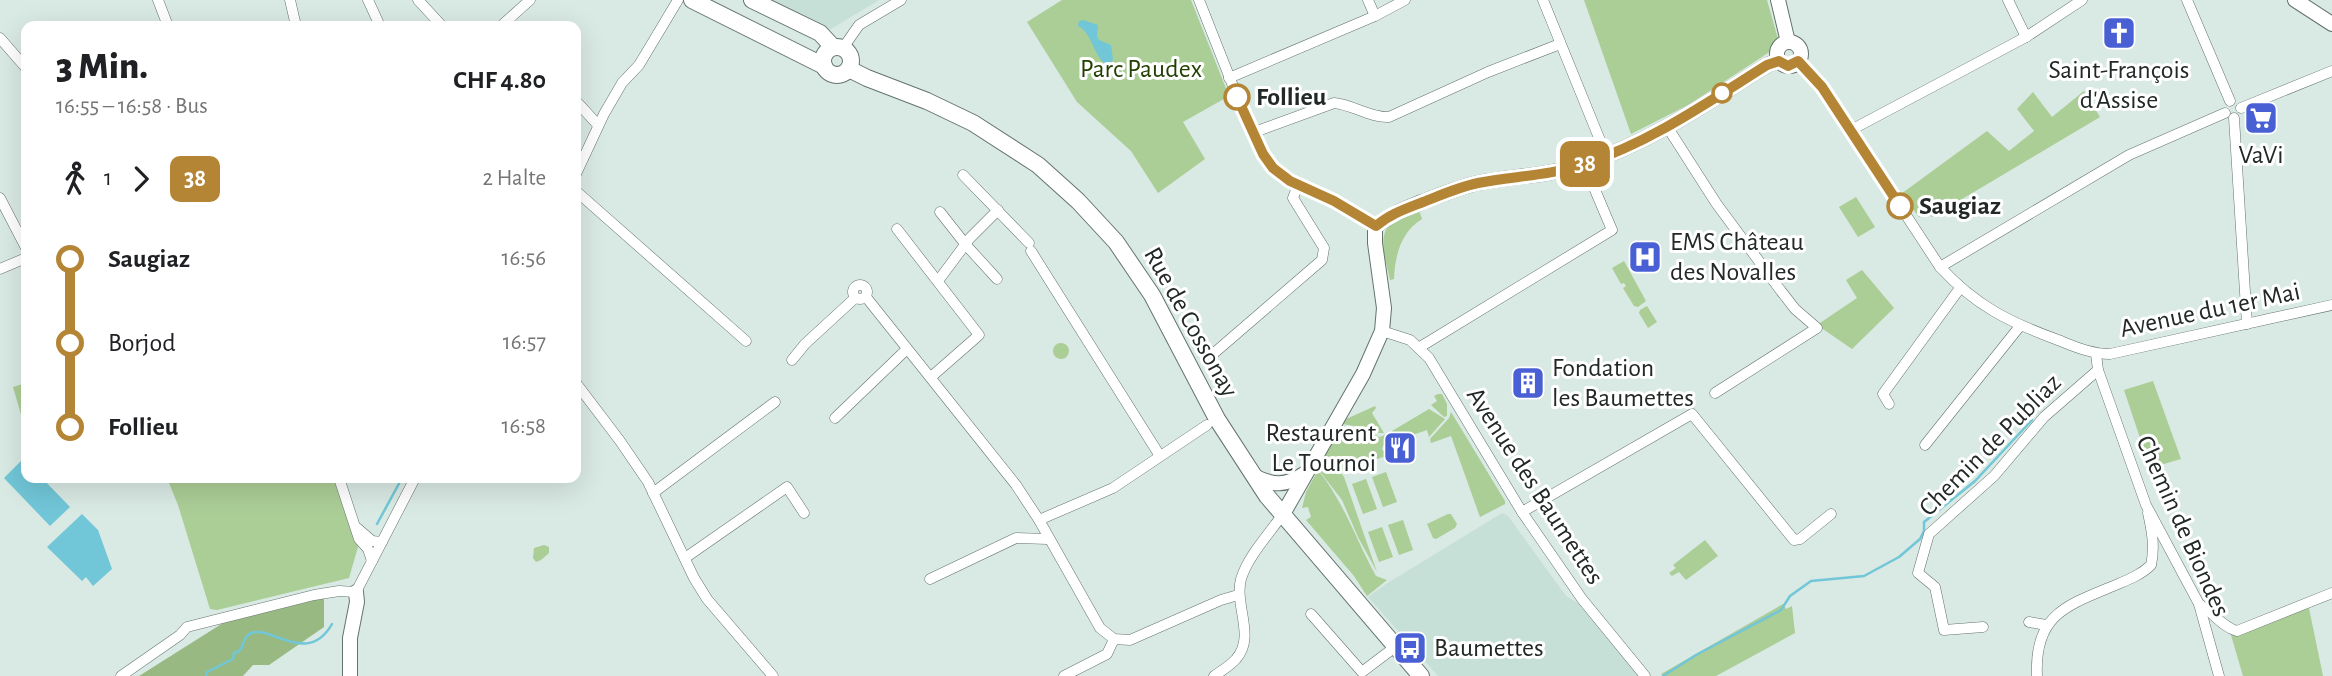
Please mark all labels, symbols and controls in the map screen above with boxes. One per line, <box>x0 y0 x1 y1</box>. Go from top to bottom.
church icon: Saint-François d'Assise <box>2100 14 2138 52</box>
text: 3 Min. <box>56 48 148 86</box>
park label: Parc Paudex <box>1080 56 1202 82</box>
place label: Saint-François d'Assise <box>2049 57 2189 113</box>
text: CHF 4.80 <box>453 67 546 93</box>
unlabelled marker <box>1712 83 1732 103</box>
marker: Follieu <box>1224 84 1250 110</box>
place label: Follieu <box>1256 84 1327 110</box>
text: 16:55 – 16:58 · Bus <box>56 95 208 118</box>
supermarket icon: VaVi <box>2242 99 2280 137</box>
line badge: 38 <box>1554 141 1616 187</box>
place label: VaVi <box>2238 142 2284 168</box>
text: 38 <box>1574 152 1596 176</box>
icon: walk <box>56 160 94 198</box>
icon: forward <box>122 160 160 198</box>
text: 1 <box>104 167 112 190</box>
text: 38 <box>184 167 206 191</box>
text: 2 Halte <box>483 167 546 190</box>
marker: Saugiaz <box>1887 193 1913 219</box>
place label: Saugiaz <box>1919 193 2001 219</box>
place label: EMS Château des Novalles <box>1670 229 1804 285</box>
hospital icon: EMS Château des Novalles <box>1626 238 1664 276</box>
street label: Rue de Cossonay <box>1139 243 1243 401</box>
text: Saugiaz <box>108 246 190 272</box>
text: 16:56 <box>502 247 546 270</box>
street label: Avenue du 1er Mai <box>2118 278 2302 342</box>
text: Borjod <box>108 330 176 356</box>
text: 16:57 <box>503 331 546 354</box>
place label: Fondation les Baumettes <box>1552 355 1694 411</box>
building icon: Fondation les Baumettes <box>1509 364 1547 402</box>
street label: Chemin de Publiaz <box>1914 369 2066 521</box>
street label: Avenue des Baumettes <box>1462 383 1608 589</box>
text: Follieu <box>108 414 178 440</box>
text: 16:58 <box>501 415 546 438</box>
place label: Restaurent Le Tournoi <box>1266 420 1376 476</box>
restaurant icon: Restaurent Le Tournoi <box>1381 429 1419 467</box>
street label: Chemin de Biondes <box>2132 432 2234 620</box>
bus stop icon: Baumettes <box>1391 629 1429 667</box>
place label: Baumettes <box>1434 635 1544 661</box>

